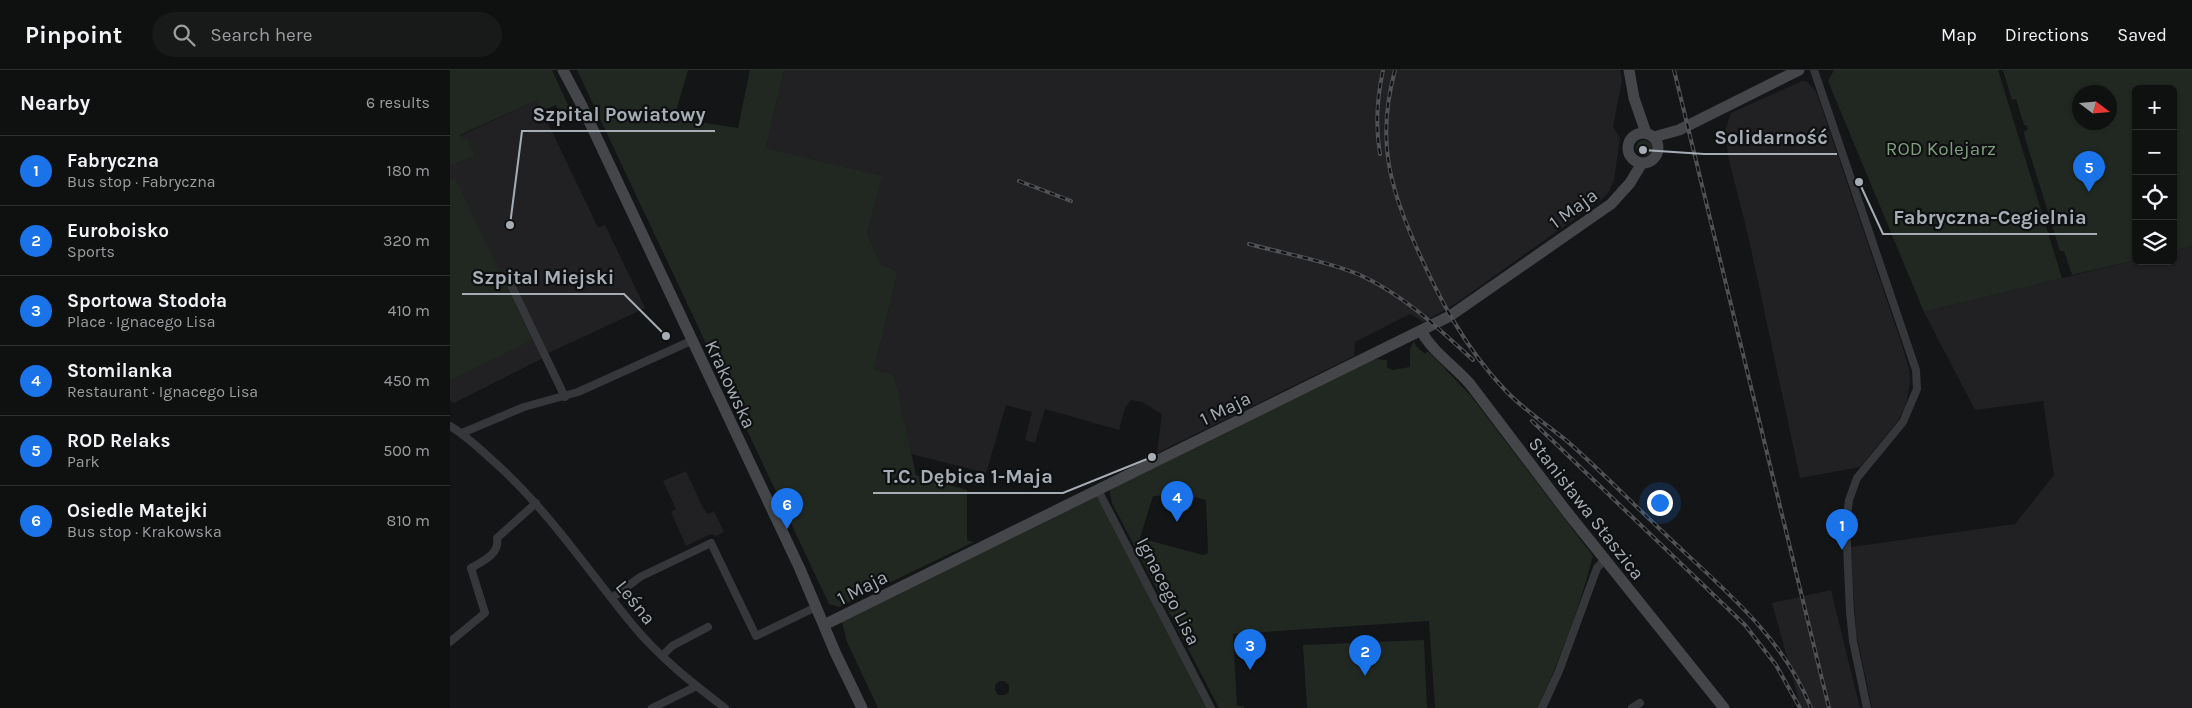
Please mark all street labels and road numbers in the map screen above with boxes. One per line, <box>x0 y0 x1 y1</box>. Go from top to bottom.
street label: 1 Maja <box>1545 184 1602 234</box>
street label: Krakowska <box>700 337 760 432</box>
street label: 1 Maja <box>1196 387 1254 431</box>
street label: Stanisława Staszica <box>1524 433 1649 584</box>
street label: Ignacego Lisa <box>1131 534 1205 649</box>
street label: 1 Maja <box>834 566 891 610</box>
street label: Leśna <box>611 576 660 629</box>

